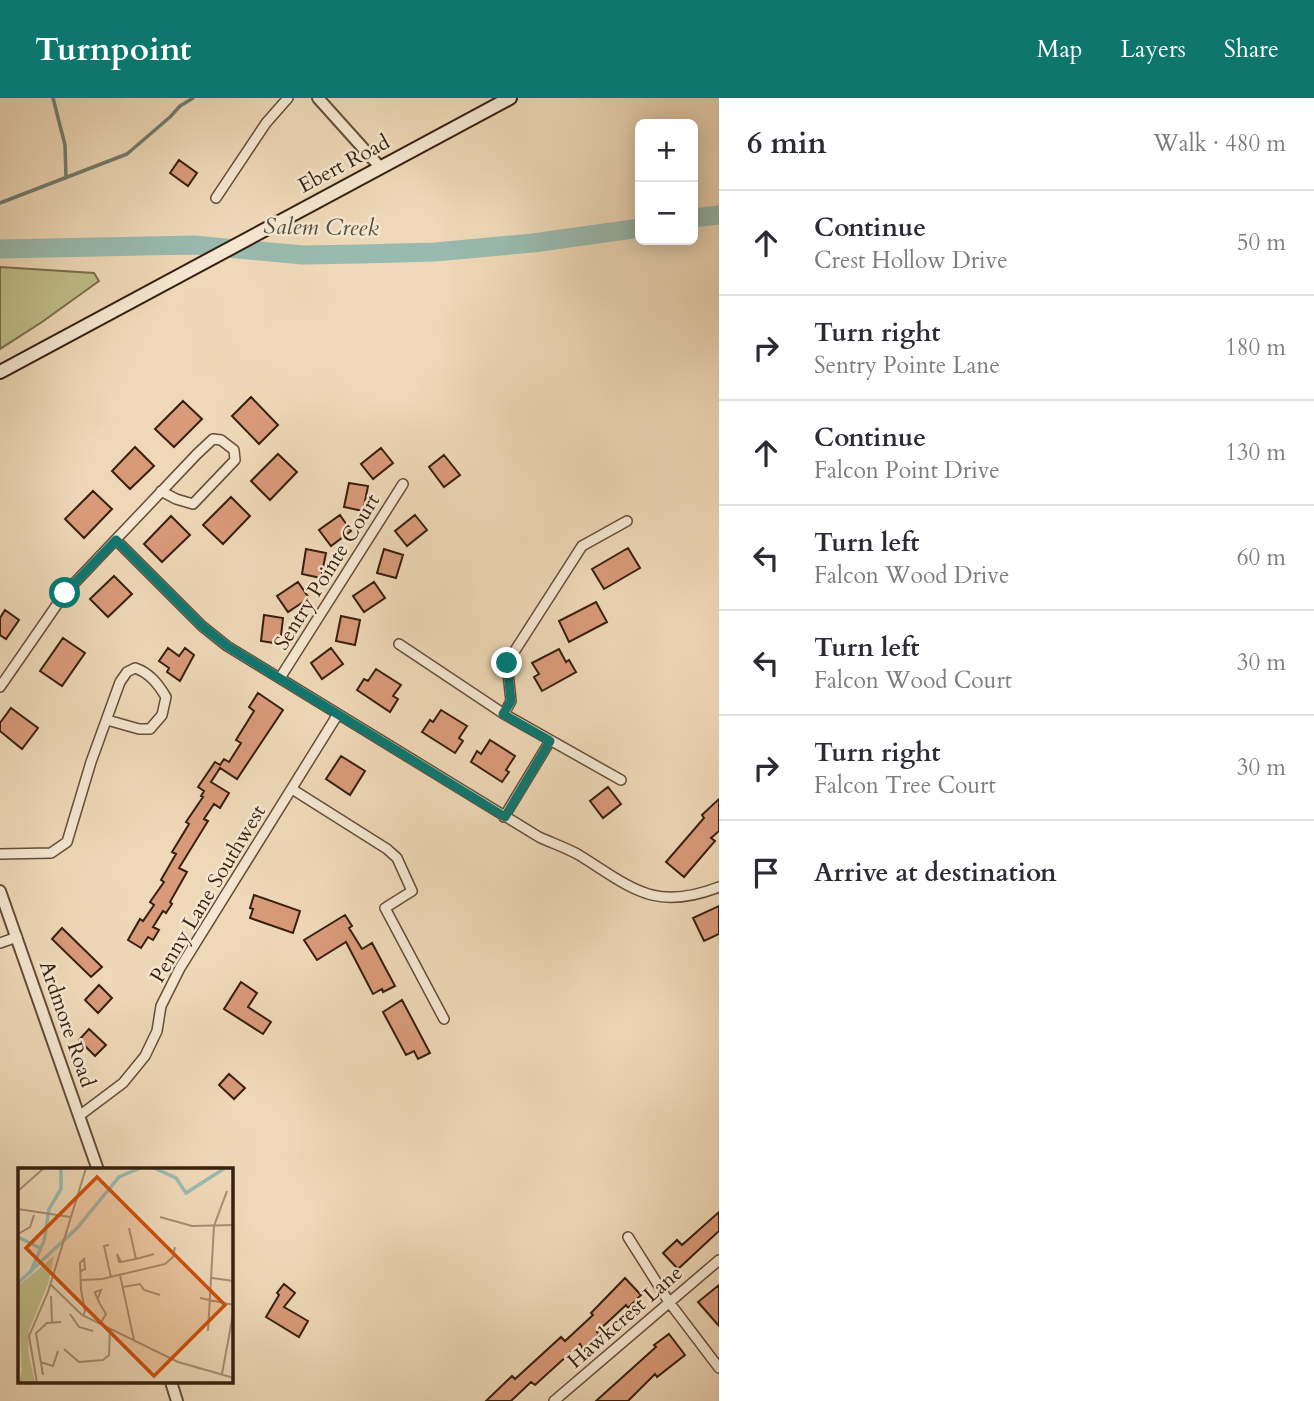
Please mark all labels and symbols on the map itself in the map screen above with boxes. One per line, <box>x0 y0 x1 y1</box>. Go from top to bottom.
street label: Ebert Road <box>293 128 395 200</box>
water label: Salem Creek <box>263 210 380 244</box>
street label: Sentry Pointe Court <box>267 488 387 656</box>
route start <box>49 577 80 608</box>
route end <box>491 647 522 678</box>
street label: Penny Lane Southwest <box>143 799 273 988</box>
street label: Ardmore Road <box>32 957 102 1091</box>
inset map <box>18 1168 233 1384</box>
street label: Hawkcrest Lane <box>561 1259 689 1375</box>

